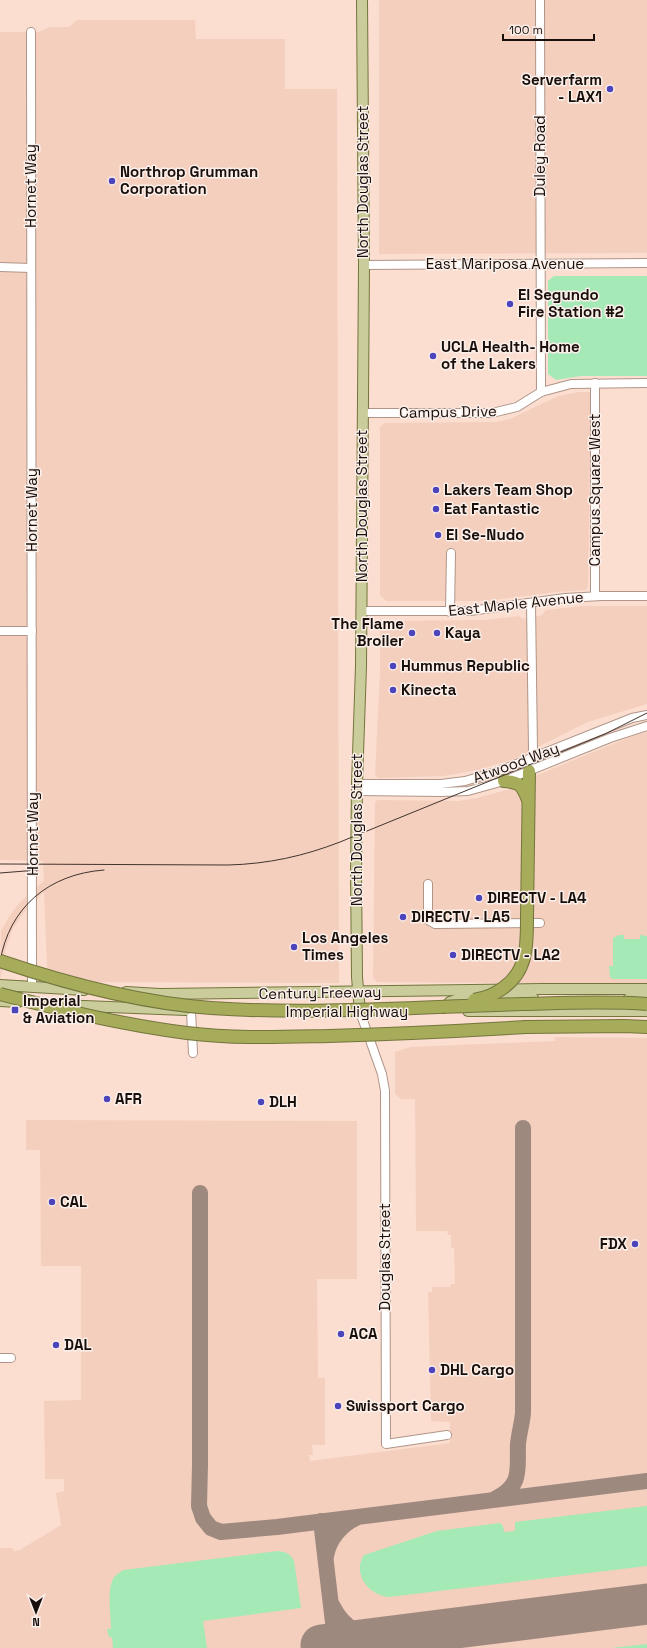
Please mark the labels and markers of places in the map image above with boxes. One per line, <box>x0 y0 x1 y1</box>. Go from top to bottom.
place label: Serverfarm - LAX1 <box>522 70 602 106</box>
marker: Serverfarm - LAX1 <box>605 84 615 94</box>
place label: Northrop Grumman Corporation <box>120 162 258 198</box>
marker: Northrop Grumman Corporation <box>107 176 117 186</box>
place label: El Segundo Fire Station #2 <box>518 285 624 321</box>
marker: El Segundo Fire Station #2 <box>505 299 515 309</box>
place label: UCLA Health- Home of the Lakers <box>441 337 580 373</box>
marker: UCLA Health- Home of the Lakers <box>428 351 438 361</box>
place label: Lakers Team Shop <box>444 480 573 499</box>
marker: Lakers Team Shop <box>431 485 441 495</box>
place label: Eat Fantastic <box>444 499 540 518</box>
marker: Eat Fantastic <box>431 504 441 514</box>
place label: El Se-Nudo <box>446 525 524 544</box>
marker: El Se-Nudo <box>433 530 443 540</box>
place label: The Flame Broiler <box>331 614 404 650</box>
place label: Kaya <box>445 623 481 642</box>
marker: The Flame Broiler <box>407 628 417 638</box>
marker: Kaya <box>432 628 442 638</box>
place label: Hummus Republic <box>401 656 530 675</box>
marker: Hummus Republic <box>388 661 398 671</box>
place label: Kinecta <box>401 680 457 699</box>
marker: Kinecta <box>388 685 398 695</box>
place label: DIRECTV - LA4 <box>487 888 587 907</box>
marker: DIRECTV - LA4 <box>474 893 484 903</box>
place label: DIRECTV - LA5 <box>411 907 510 926</box>
marker: DIRECTV - LA5 <box>398 912 408 922</box>
place label: Los Angeles Times <box>302 928 388 964</box>
marker: Los Angeles Times <box>289 942 299 952</box>
place label: DIRECTV - LA2 <box>461 945 560 964</box>
marker: DIRECTV - LA2 <box>448 950 458 960</box>
place label: Imperial & Aviation <box>23 991 94 1027</box>
marker: Imperial & Aviation <box>10 1005 20 1015</box>
place label: AFR <box>115 1089 142 1108</box>
place label: DLH <box>269 1092 297 1111</box>
marker: AFR <box>102 1094 112 1104</box>
marker: DLH <box>256 1097 266 1107</box>
place label: CAL <box>60 1192 87 1211</box>
marker: CAL <box>47 1197 57 1207</box>
place label: FDX <box>600 1234 627 1253</box>
marker: FDX <box>630 1239 640 1249</box>
place label: ACA <box>349 1324 378 1343</box>
marker: ACA <box>336 1329 346 1339</box>
place label: DAL <box>64 1335 92 1354</box>
marker: DAL <box>51 1340 61 1350</box>
place label: DHL Cargo <box>440 1360 514 1379</box>
marker: DHL Cargo <box>427 1365 437 1375</box>
place label: Swissport Cargo <box>346 1396 465 1415</box>
marker: Swissport Cargo <box>333 1401 343 1411</box>

